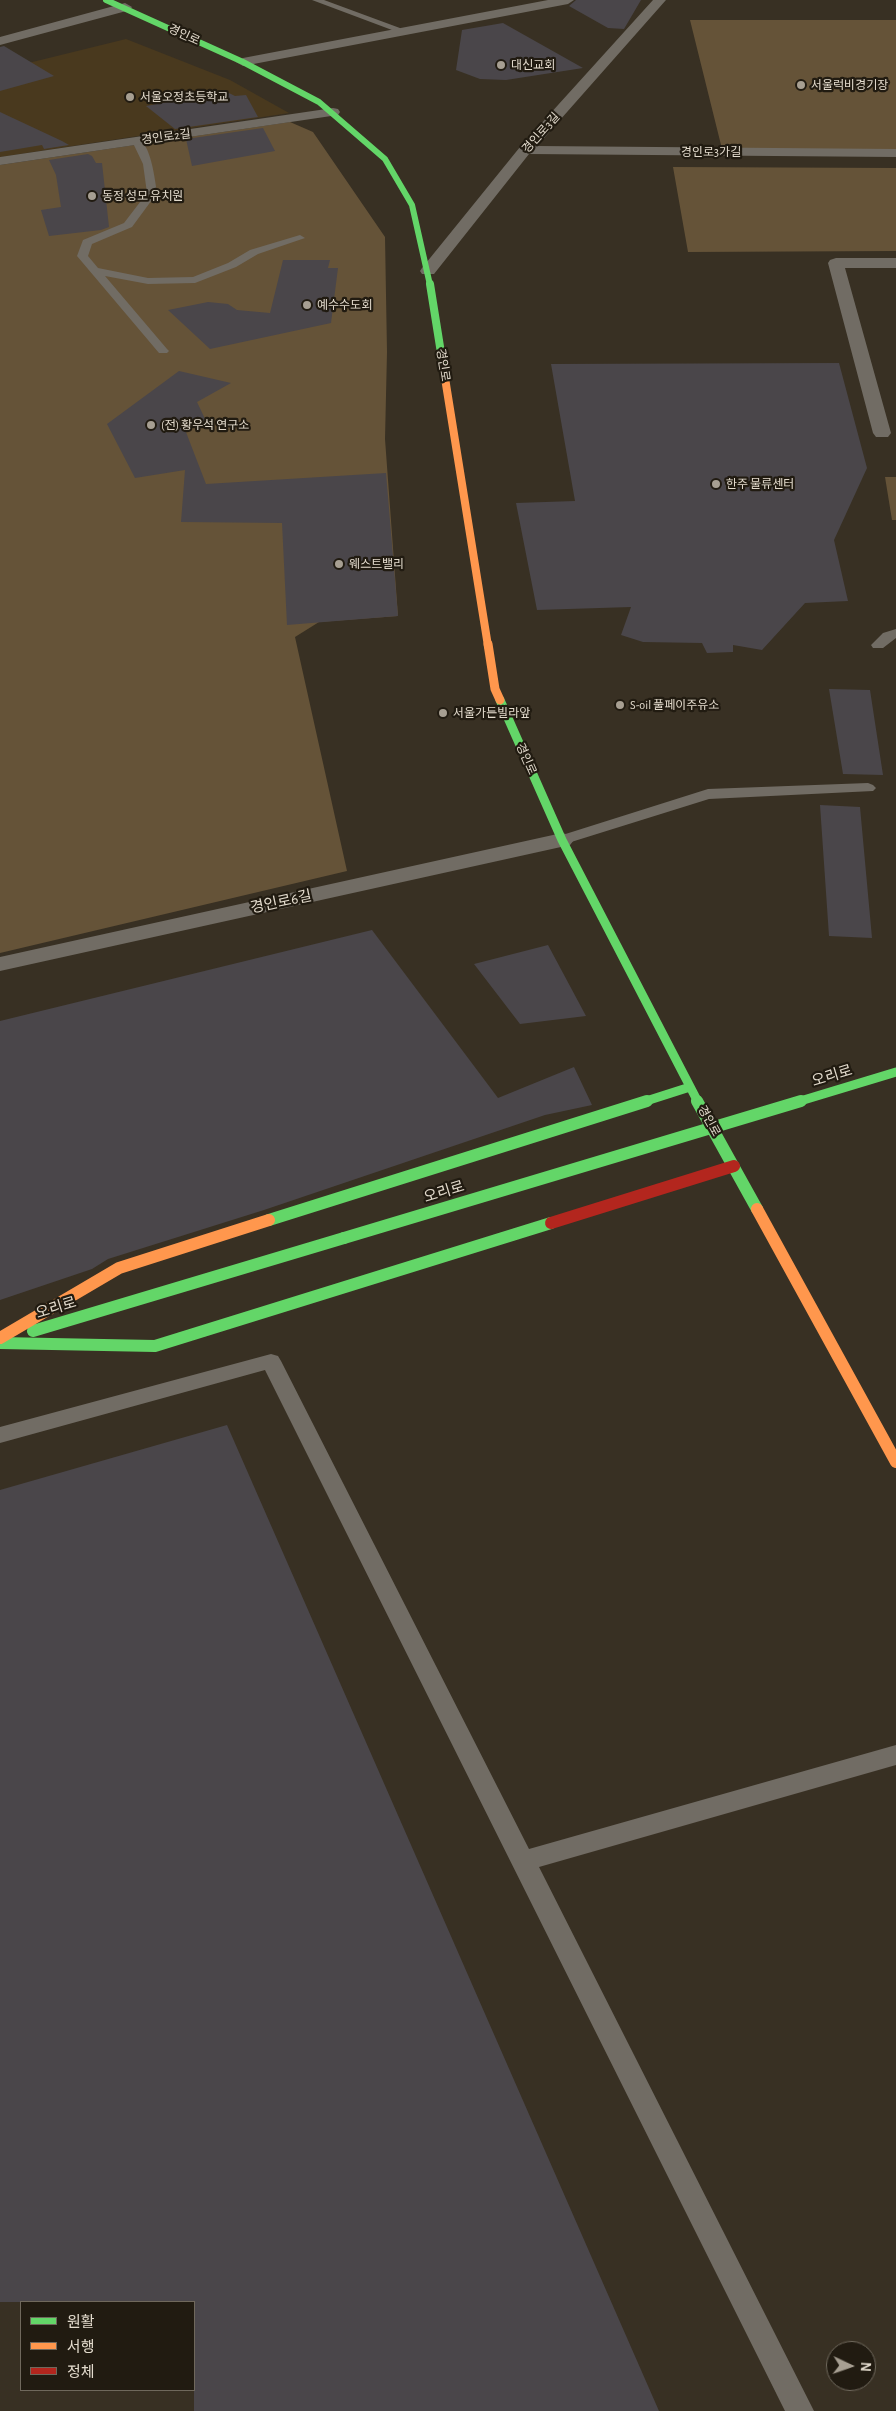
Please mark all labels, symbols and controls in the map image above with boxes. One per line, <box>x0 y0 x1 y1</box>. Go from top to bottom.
street label: 경인로 <box>166 21 202 49</box>
place label: 대신교회 <box>511 58 555 72</box>
marker: 대신교회 <box>495 59 507 71</box>
place label: 서울럭비경기장 <box>811 78 888 92</box>
marker: 서울럭비경기장 <box>795 79 807 91</box>
place label: 서울오정초등학교 <box>140 90 228 104</box>
marker: 서울오정초등학교 <box>124 91 136 103</box>
street label: 경인로3길 <box>519 110 563 156</box>
street label: 경인로2길 <box>140 126 192 148</box>
street label: 경인로3가길 <box>681 145 741 159</box>
place label: 동정 성모 유치원 <box>102 189 183 203</box>
marker: 동정 성모 유치원 <box>86 190 98 202</box>
place label: 예수수도회 <box>317 298 372 312</box>
marker: 예수수도회 <box>301 299 313 311</box>
street label: 경인로 <box>433 348 453 382</box>
place label: (전) 황우석 연구소 <box>161 418 249 432</box>
marker: (전) 황우석 연구소 <box>145 419 157 431</box>
place label: 한주 물류센터 <box>726 477 794 491</box>
marker: 한주 물류센터 <box>710 478 722 490</box>
place label: 웨스트밸리 <box>349 557 404 571</box>
marker: 웨스트밸리 <box>333 558 345 570</box>
place label: S-oil 풀페이주유소 <box>630 698 719 712</box>
marker: S-oil 풀페이주유소 <box>614 699 626 711</box>
place label: 서울가든빌라앞 <box>453 706 530 720</box>
marker: 서울가든빌라앞 <box>437 707 449 719</box>
street label: 경인로 <box>513 741 539 777</box>
street label: 경인로6길 <box>249 887 313 917</box>
street label: 오리로 <box>810 1061 854 1091</box>
street label: 경인로 <box>695 1103 723 1139</box>
street label: 오리로 <box>422 1177 466 1207</box>
street label: 오리로 <box>34 1293 78 1323</box>
legend <box>20 2301 195 2391</box>
text: 원활 <box>67 2315 95 2330</box>
text: 서행 <box>67 2340 95 2355</box>
north arrow <box>826 2341 876 2391</box>
text: N <box>858 2361 872 2372</box>
text: 정체 <box>67 2365 95 2380</box>

